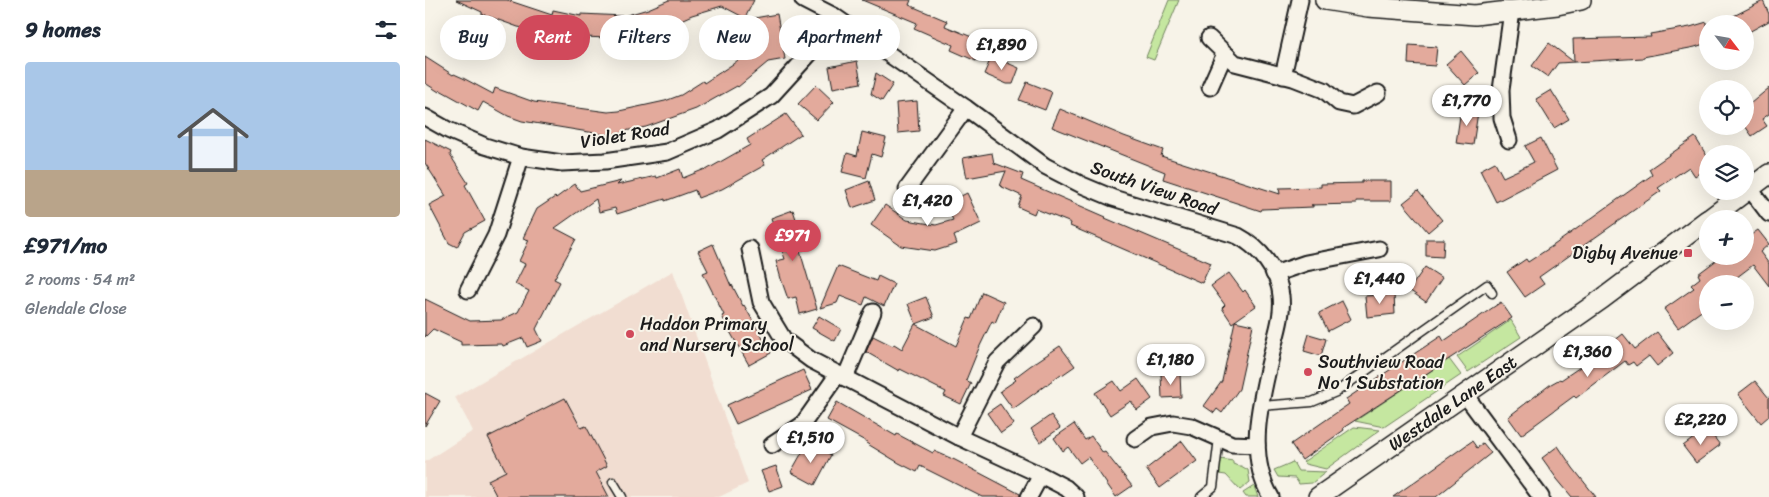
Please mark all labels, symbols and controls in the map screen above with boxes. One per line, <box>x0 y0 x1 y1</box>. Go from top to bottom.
text: 9 homes <box>25 11 101 49</box>
chip: Buy <box>440 15 506 60</box>
chip: Rent <box>516 15 590 60</box>
chip: Filters <box>600 15 689 60</box>
chip: New <box>699 15 769 60</box>
chip: Apartment <box>779 15 900 60</box>
north arrow <box>1699 15 1754 70</box>
map controls <box>1699 15 1754 330</box>
icon: filters <box>372 16 400 44</box>
pin: £1,890 <box>961 28 1043 71</box>
text: £1,890 <box>977 30 1027 59</box>
button: locate <box>1699 80 1754 135</box>
pin: £1,770 <box>1426 84 1508 127</box>
text: £1,770 <box>1443 86 1491 115</box>
icon: home <box>168 95 258 185</box>
street label: Violet Road <box>578 112 673 158</box>
button: layers <box>1699 145 1754 200</box>
street label: South View Road <box>1086 151 1223 225</box>
pin: £1,420 <box>887 184 969 227</box>
text: £1,420 <box>904 186 953 215</box>
button: + <box>1699 210 1754 265</box>
pin: £971 <box>763 220 823 262</box>
text: £971 <box>776 221 810 250</box>
text: £971/mo <box>25 227 107 265</box>
place label: Digby Avenue <box>1572 237 1678 269</box>
marker: Digby Avenue <box>1682 247 1694 259</box>
pin: £1,440 <box>1339 262 1421 305</box>
text: £1,440 <box>1355 264 1405 293</box>
text: 2 rooms · 54 m² <box>25 265 135 294</box>
button: − <box>1699 275 1754 330</box>
text: Glendale Close <box>25 294 127 323</box>
place label: Haddon Primary and Nursery School <box>640 308 795 361</box>
marker: Haddon Primary and Nursery School <box>624 328 636 340</box>
pin: £1,360 <box>1547 336 1629 378</box>
text: £1,360 <box>1564 337 1612 366</box>
pin: £1,180 <box>1130 344 1212 386</box>
text: £1,180 <box>1148 345 1194 374</box>
place label: Southview Road No 1 Substation <box>1318 346 1445 399</box>
street label: Westdale Lane East <box>1381 347 1524 460</box>
marker: Southview Road No 1 Substation <box>1302 366 1314 378</box>
pin: £2,220 <box>1660 404 1742 446</box>
text: £2,220 <box>1676 405 1726 434</box>
pin: £1,510 <box>770 422 852 464</box>
text: £1,510 <box>788 423 834 452</box>

